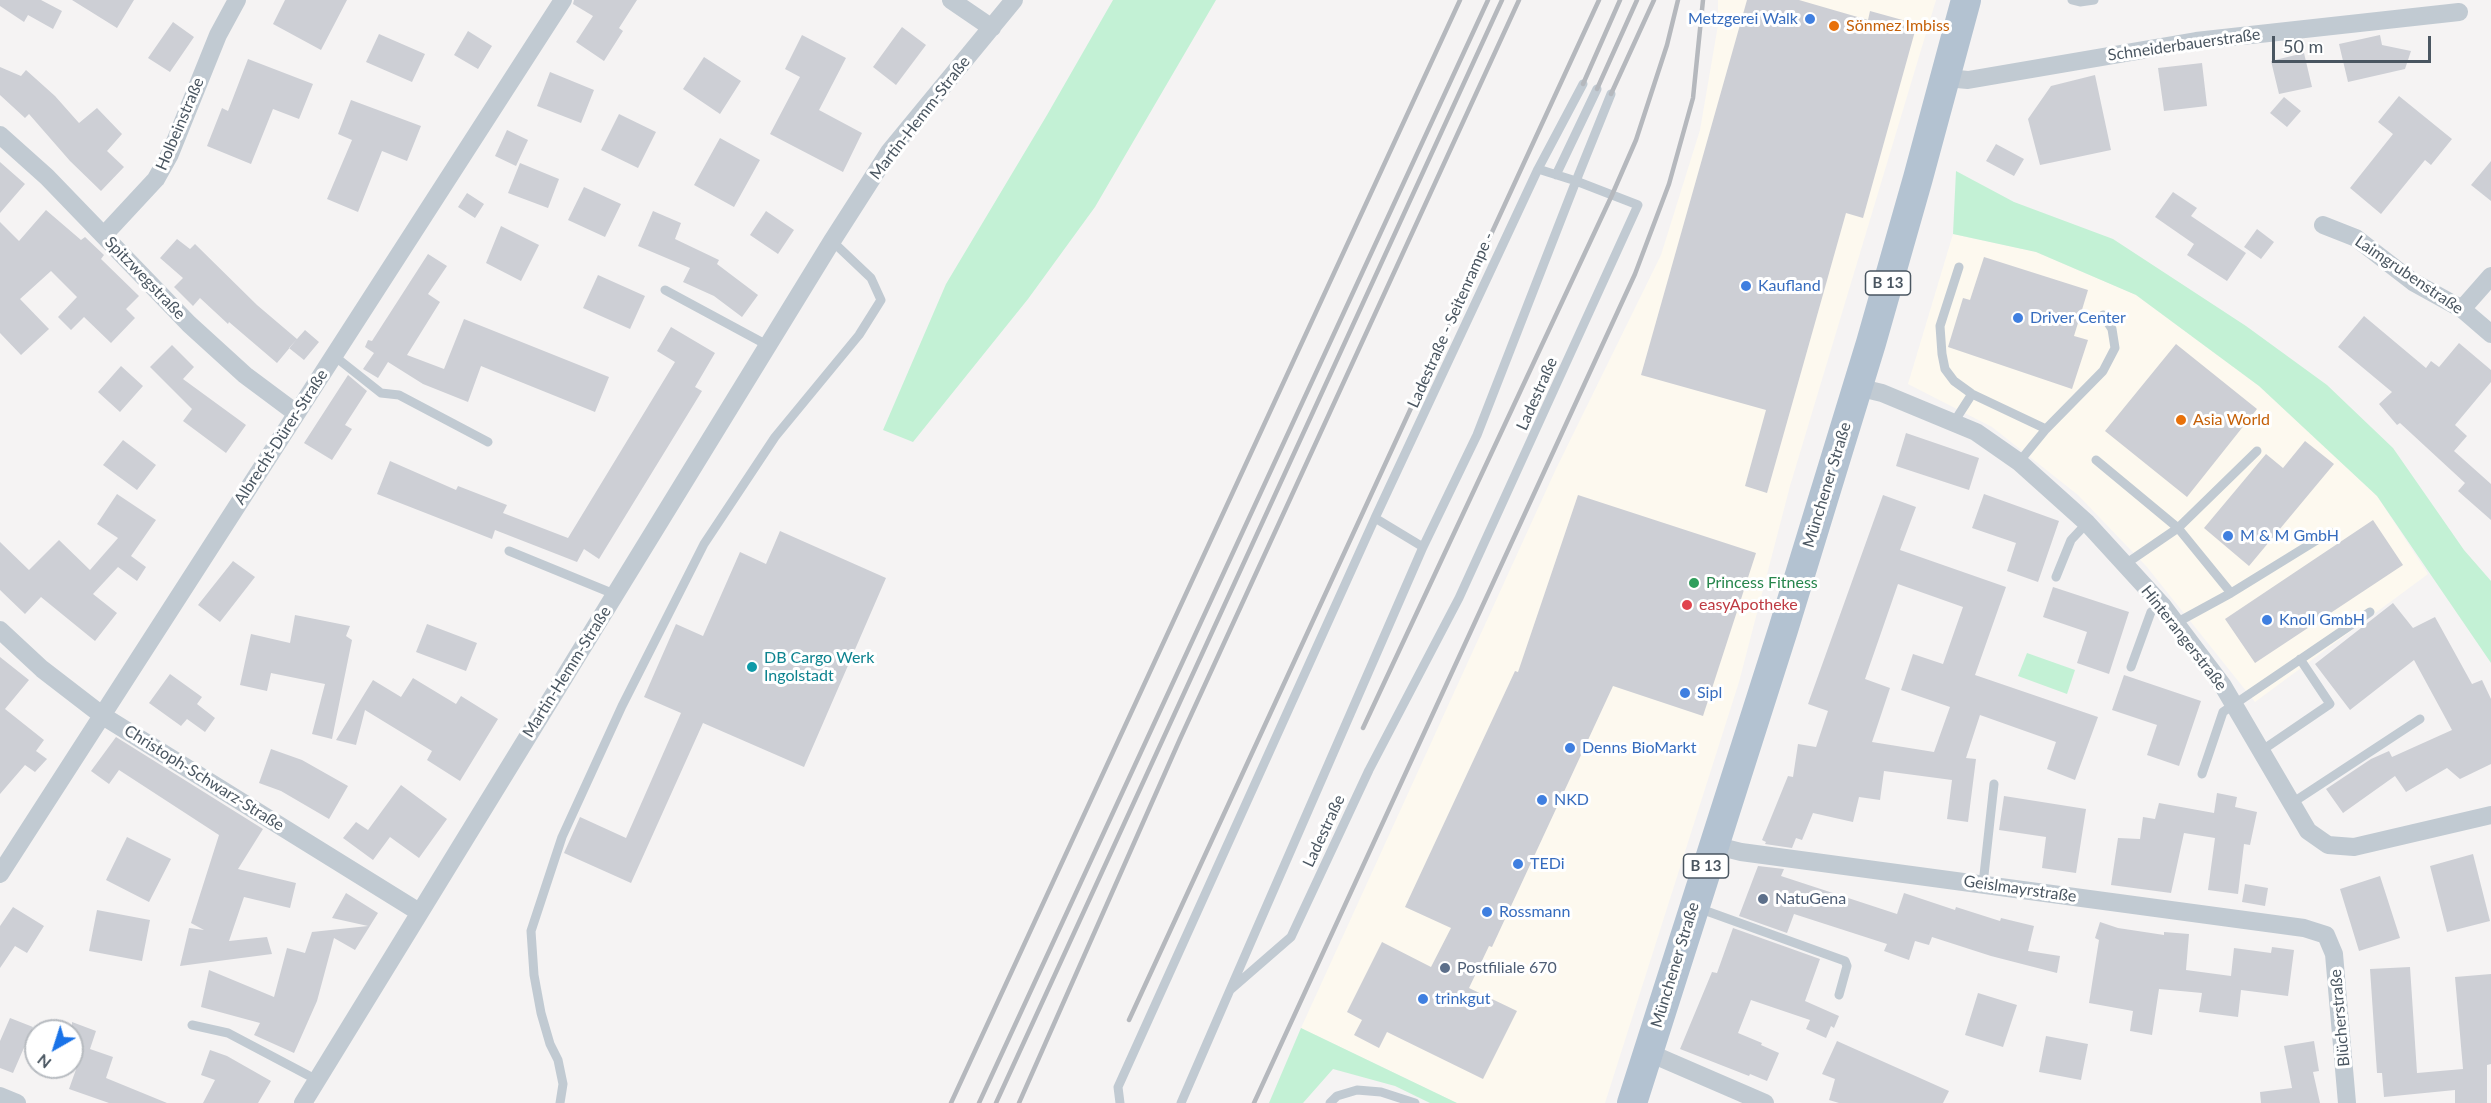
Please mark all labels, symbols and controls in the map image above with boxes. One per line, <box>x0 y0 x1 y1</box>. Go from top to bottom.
place label: Metzgerei Walk <box>1688 9 1798 29</box>
marker: Metzgerei Walk <box>1803 12 1817 26</box>
place label: Sönmez Imbiss <box>1846 16 1950 36</box>
marker: Sönmez Imbiss <box>1827 19 1841 33</box>
scale bar <box>2275 24 2434 62</box>
street label: Schneiderbauerstraße <box>2107 25 2261 65</box>
text: 50 m <box>2283 35 2323 57</box>
street label: Martin-Hemm-Straße <box>866 53 974 183</box>
street label: Holbeinstraße <box>152 75 208 173</box>
street label: Ladestraße - Seitenrampe - <box>1404 229 1498 411</box>
street label: Laimgrubenstraße <box>2351 232 2467 318</box>
street label: Spitzwegstraße <box>101 233 189 323</box>
road number: B 13 <box>1866 271 1910 295</box>
place label: Kaufland <box>1758 276 1821 296</box>
marker: Kaufland <box>1739 279 1753 293</box>
place label: Driver Center <box>2030 308 2126 328</box>
marker: Driver Center <box>2011 311 2025 325</box>
street label: Ladestraße <box>1512 355 1562 433</box>
street label: Albrecht-Dürer-Straße <box>230 366 332 508</box>
place label: Asia World <box>2193 410 2270 430</box>
marker: Asia World <box>2174 413 2188 427</box>
street label: Münchener Straße <box>1799 420 1855 550</box>
place label: M & M GmbH <box>2240 526 2339 546</box>
marker: M & M GmbH <box>2221 529 2235 543</box>
place label: Princess Fitness <box>1706 573 1818 593</box>
marker: Princess Fitness <box>1687 576 1701 590</box>
street label: Hinterangerstraße <box>2137 582 2231 694</box>
place label: easyApotheke <box>1699 595 1798 615</box>
marker: easyApotheke <box>1680 598 1694 612</box>
street label: Martin-Hemm-Straße <box>519 603 615 741</box>
place label: Knoll GmbH <box>2279 610 2365 630</box>
marker: Knoll GmbH <box>2260 613 2274 627</box>
place label: DB Cargo Werk Ingolstadt <box>764 648 874 686</box>
marker: DB Cargo Werk Ingolstadt <box>745 660 759 674</box>
place label: Sipl <box>1697 683 1722 703</box>
marker: Sipl <box>1678 686 1692 700</box>
street label: Christoph-Schwarz-Straße <box>121 721 287 835</box>
place label: Denns BioMarkt <box>1582 738 1696 758</box>
marker: Denns BioMarkt <box>1563 741 1577 755</box>
place label: NKD <box>1554 790 1589 810</box>
street label: Ladestraße <box>1299 792 1349 870</box>
marker: NKD <box>1535 793 1549 807</box>
place label: TEDi <box>1530 854 1565 874</box>
road number: B 13 <box>1684 854 1728 878</box>
marker: TEDi <box>1511 857 1525 871</box>
street label: Geislmayrstraße <box>1962 872 2078 906</box>
place label: NatuGena <box>1775 889 1846 909</box>
marker: NatuGena <box>1756 892 1770 906</box>
street label: Münchener Straße <box>1647 900 1703 1030</box>
place label: Rossmann <box>1499 902 1570 922</box>
marker: Rossmann <box>1480 905 1494 919</box>
place label: Postfiliale 670 <box>1457 958 1557 978</box>
marker: Postfiliale 670 <box>1438 961 1452 975</box>
street label: Blücherstraße <box>2326 968 2354 1068</box>
place label: trinkgut <box>1435 989 1490 1009</box>
marker: trinkgut <box>1416 992 1430 1006</box>
north arrow <box>24 1019 84 1079</box>
text: N <box>33 1051 54 1073</box>

